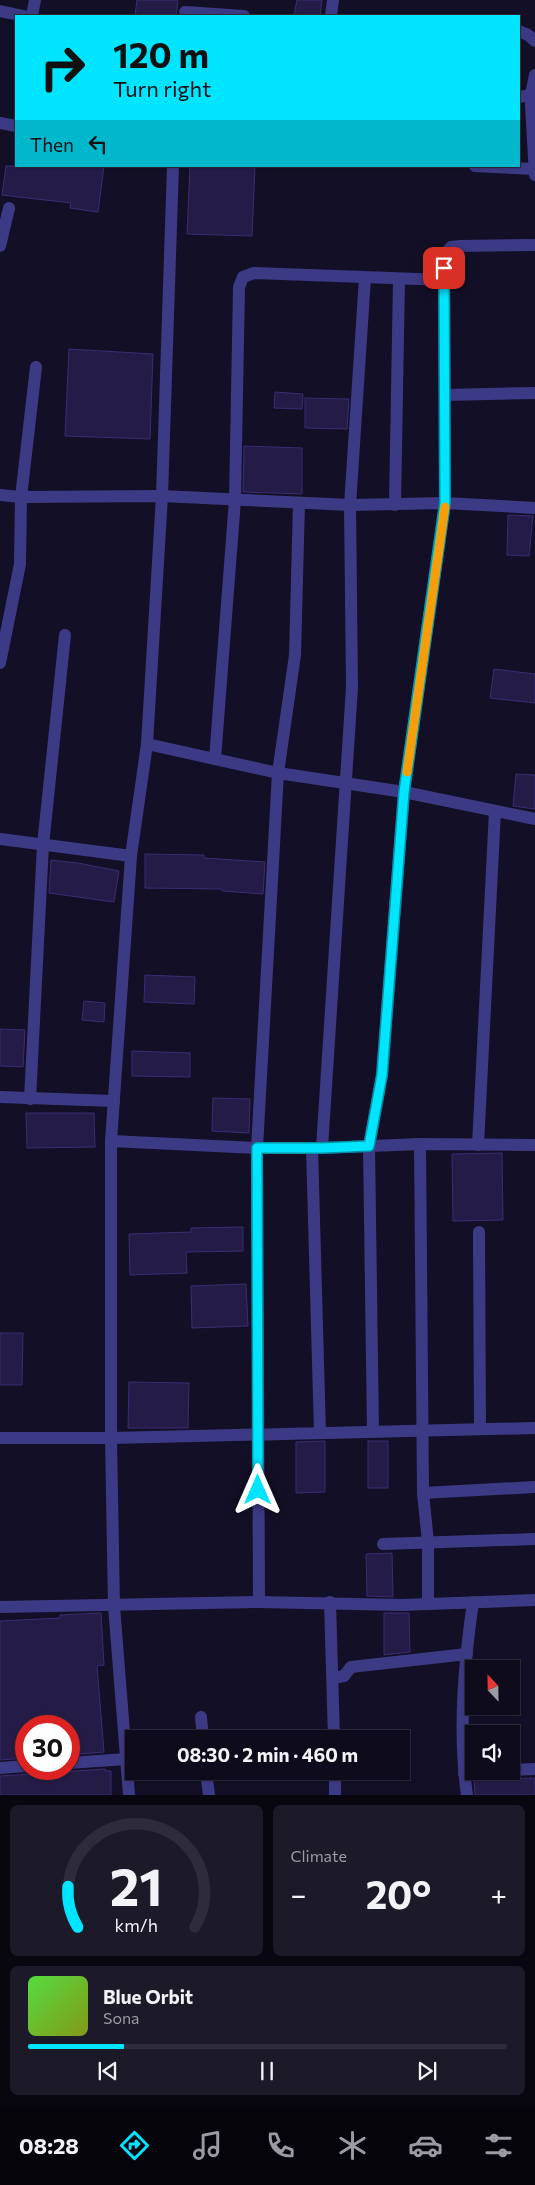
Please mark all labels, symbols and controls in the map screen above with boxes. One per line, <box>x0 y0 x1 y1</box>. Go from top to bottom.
text: 120 m <box>113 32 209 75</box>
icon: right <box>30 35 95 100</box>
text: Turn right <box>113 75 211 102</box>
icon: left <box>84 130 112 158</box>
text: Then <box>30 133 74 156</box>
pin <box>423 247 465 289</box>
icon: arrive <box>430 254 458 282</box>
position arrow <box>231 1463 283 1515</box>
north arrow <box>465 1660 520 1715</box>
map controls <box>465 1660 520 1780</box>
speed limit sign: 30 <box>15 1715 80 1780</box>
button: sound <box>465 1725 520 1780</box>
text: 08:30 · 2 min · 460 m <box>177 1743 358 1766</box>
text: Climate <box>291 1846 347 1865</box>
text: 21 <box>110 1853 163 1917</box>
text: 20° <box>366 1870 431 1917</box>
text: − <box>291 1877 306 1911</box>
text: + <box>491 1877 507 1911</box>
text: km/h <box>115 1914 158 1936</box>
text: Blue Orbit <box>103 1985 193 2008</box>
text: Sona <box>103 2008 139 2027</box>
icon: previous <box>94 2057 122 2085</box>
icon: pause <box>253 2057 281 2085</box>
icon: next <box>413 2057 441 2085</box>
icon: directions <box>117 2128 152 2163</box>
icon: music <box>190 2128 225 2163</box>
icon: phone <box>263 2128 298 2163</box>
icon: climate <box>335 2128 370 2163</box>
icon: car <box>408 2128 443 2163</box>
icon: filters <box>481 2128 516 2163</box>
text: 08:28 <box>19 2132 79 2159</box>

